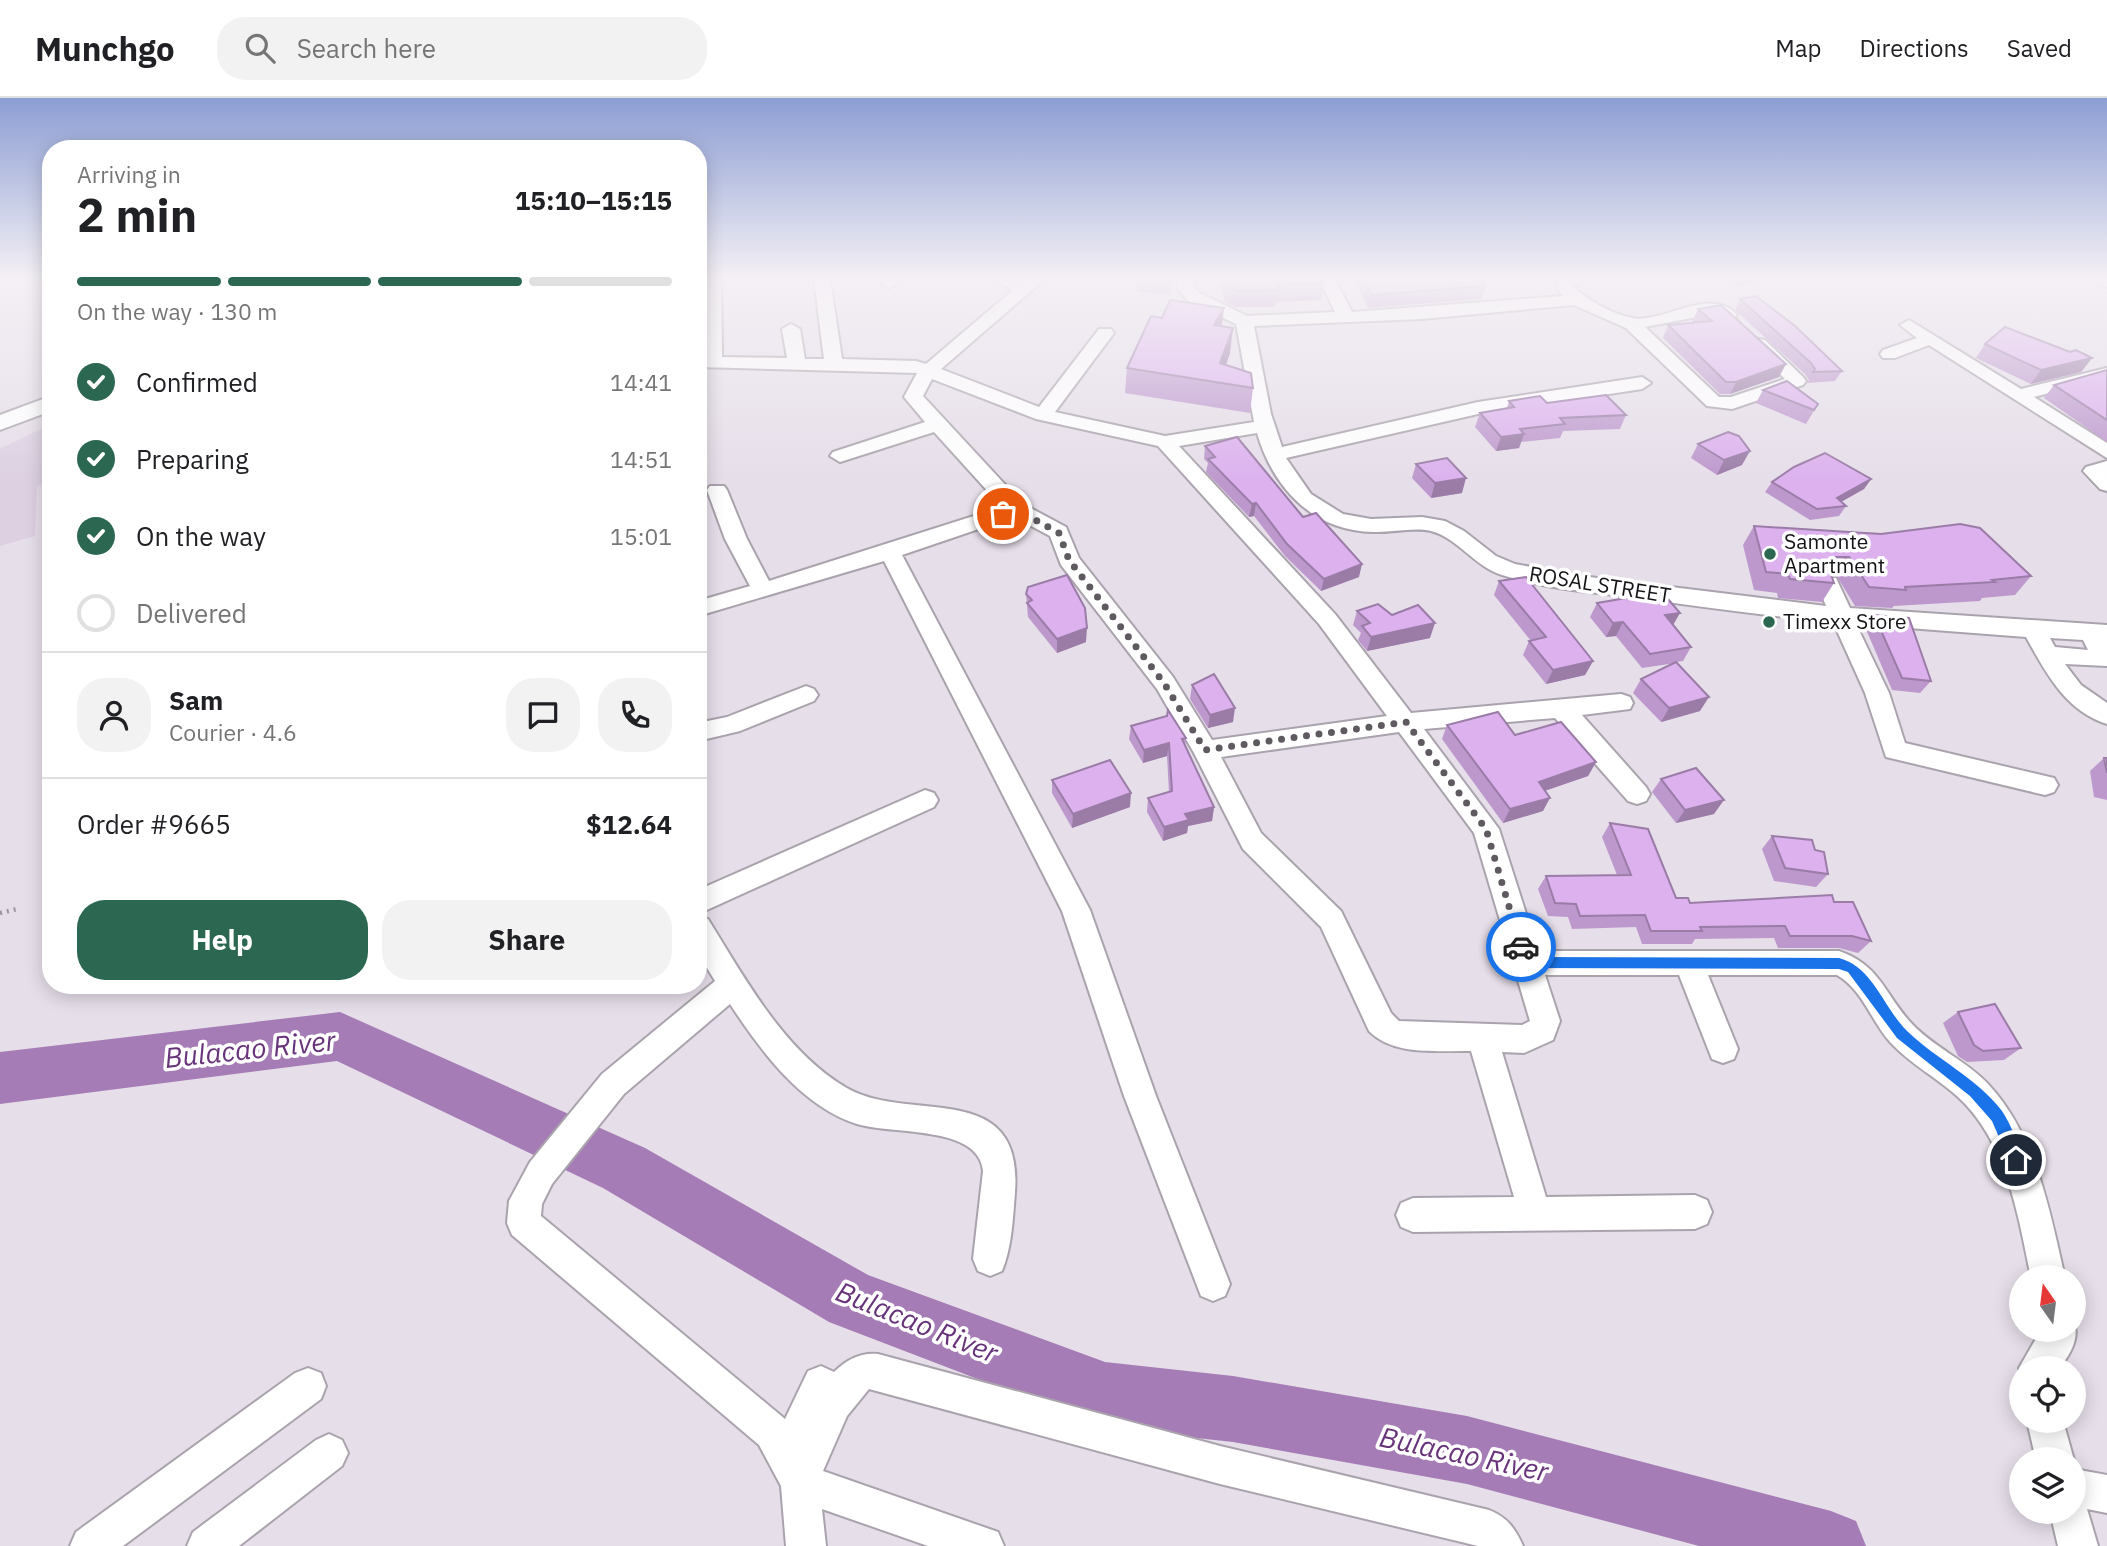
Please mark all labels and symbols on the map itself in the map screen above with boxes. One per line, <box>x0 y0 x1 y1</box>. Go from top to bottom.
pin <box>973 484 1033 544</box>
place label: Samonte Apartment <box>1784 527 1885 579</box>
marker: Samonte Apartment <box>1762 546 1778 562</box>
street label: ROSAL STREET <box>1527 559 1673 609</box>
place label: Timexx Store <box>1783 607 1907 635</box>
marker: Timexx Store <box>1761 614 1777 630</box>
courier <box>1486 912 1556 982</box>
water label: Bulacao River <box>163 1021 338 1076</box>
pin <box>1986 1130 2046 1190</box>
north arrow <box>2009 1265 2086 1342</box>
water label: Bulacao River <box>831 1272 1004 1371</box>
water label: Bulacao River <box>1376 1418 1553 1490</box>

